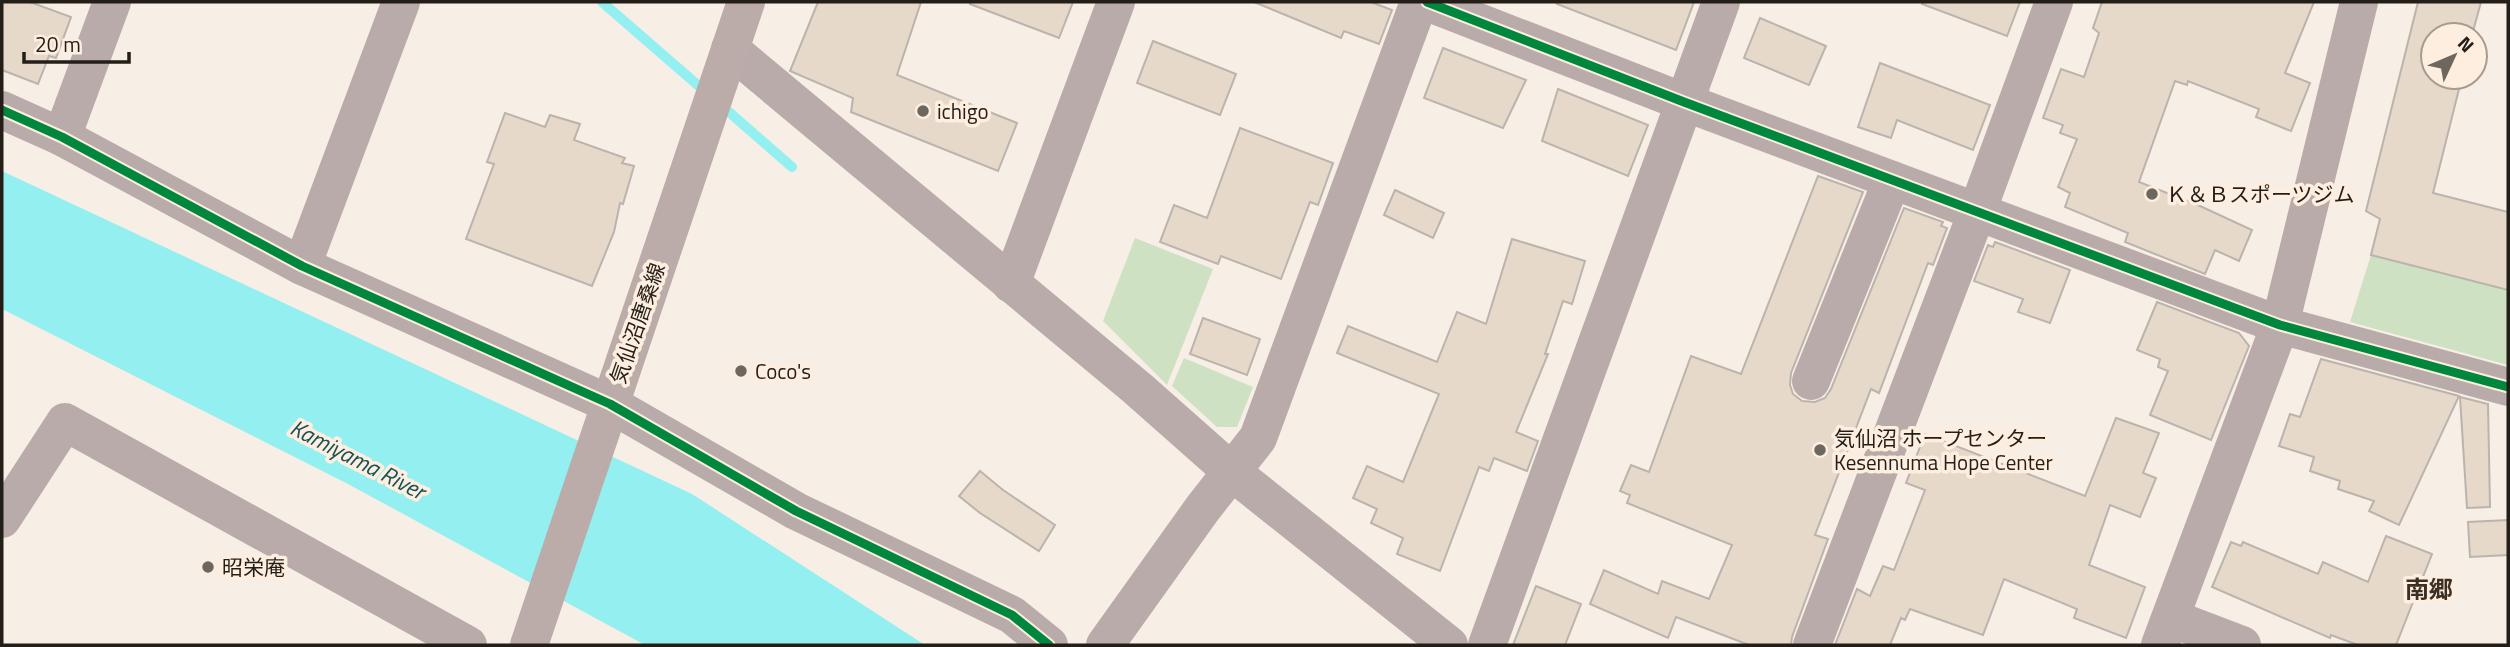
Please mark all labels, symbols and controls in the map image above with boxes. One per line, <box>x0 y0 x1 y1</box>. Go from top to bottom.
scale bar <box>24 21 130 65</box>
north arrow <box>2419 21 2489 91</box>
text: 20 m <box>35 28 81 60</box>
text: N <box>2452 29 2482 59</box>
place label: ichigo <box>937 95 989 127</box>
marker: ichigo <box>915 103 931 119</box>
place label: Ｋ＆Ｂスポーツジム <box>2166 178 2355 210</box>
marker: Ｋ＆Ｂスポーツジム <box>2144 186 2160 202</box>
street label: 気仙沼唐桑線 <box>601 258 673 388</box>
place label: Coco's <box>755 355 811 387</box>
marker: Coco's <box>733 363 749 379</box>
water label: Kamiyama River <box>284 410 434 509</box>
place label: 気仙沼 ホープセンター Kesennuma Hope Center <box>1834 422 2053 478</box>
marker: 気仙沼 ホープセンター Kesennuma Hope Center <box>1812 442 1828 458</box>
place label: 昭栄庵 <box>222 551 285 583</box>
marker: 昭栄庵 <box>200 559 216 575</box>
district label: 南郷 <box>2405 571 2453 607</box>

